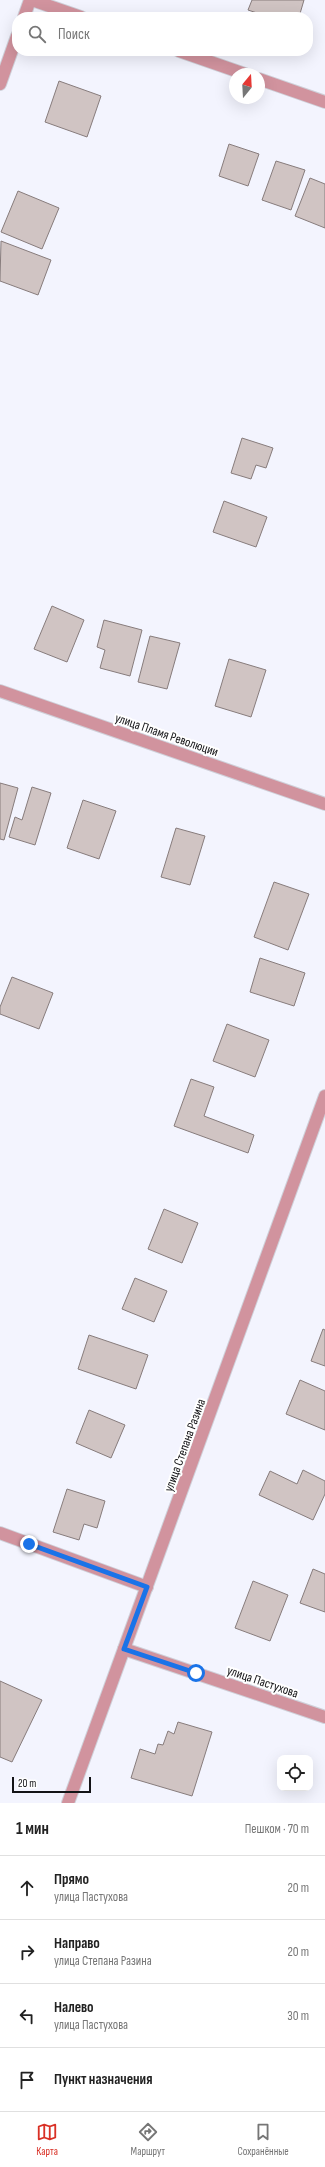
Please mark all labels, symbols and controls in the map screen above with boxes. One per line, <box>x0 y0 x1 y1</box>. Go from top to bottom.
search box <box>12 12 313 56</box>
icon: search <box>26 23 48 45</box>
text: Поиск <box>58 25 90 44</box>
north arrow <box>229 68 265 104</box>
street label: улица Пламя Революции <box>113 710 220 760</box>
street label: улица Степана Разина <box>161 1397 209 1494</box>
route end <box>20 1535 38 1553</box>
street label: улица Пастухова <box>225 1662 300 1702</box>
route start <box>187 1664 205 1682</box>
map controls <box>277 1755 313 1791</box>
button: locate <box>277 1755 313 1791</box>
scale bar <box>12 1775 91 1794</box>
text: 20 m <box>18 1777 36 1790</box>
text: 1 мин <box>16 1819 49 1839</box>
text: Пешком · 70 m <box>245 1821 309 1837</box>
text: Прямо <box>54 1870 89 1889</box>
icon: ahead <box>16 1877 38 1899</box>
text: 20 m <box>287 1880 309 1896</box>
text: улица Пастухова <box>54 1889 128 1905</box>
text: Направо <box>54 1934 100 1953</box>
icon: right <box>16 1941 38 1963</box>
text: 20 m <box>287 1944 309 1960</box>
text: улица Степана Разина <box>54 1953 152 1969</box>
text: Налево <box>54 1998 94 2017</box>
icon: left <box>16 2005 38 2027</box>
text: 30 m <box>287 2008 309 2024</box>
text: улица Пастухова <box>54 2017 128 2033</box>
icon: arrive <box>16 2069 38 2091</box>
text: Пункт назначения <box>54 2070 152 2089</box>
tab: Карта <box>36 2121 58 2158</box>
tab: Маршрут <box>131 2121 165 2158</box>
tab: Сохранённые <box>237 2121 289 2158</box>

